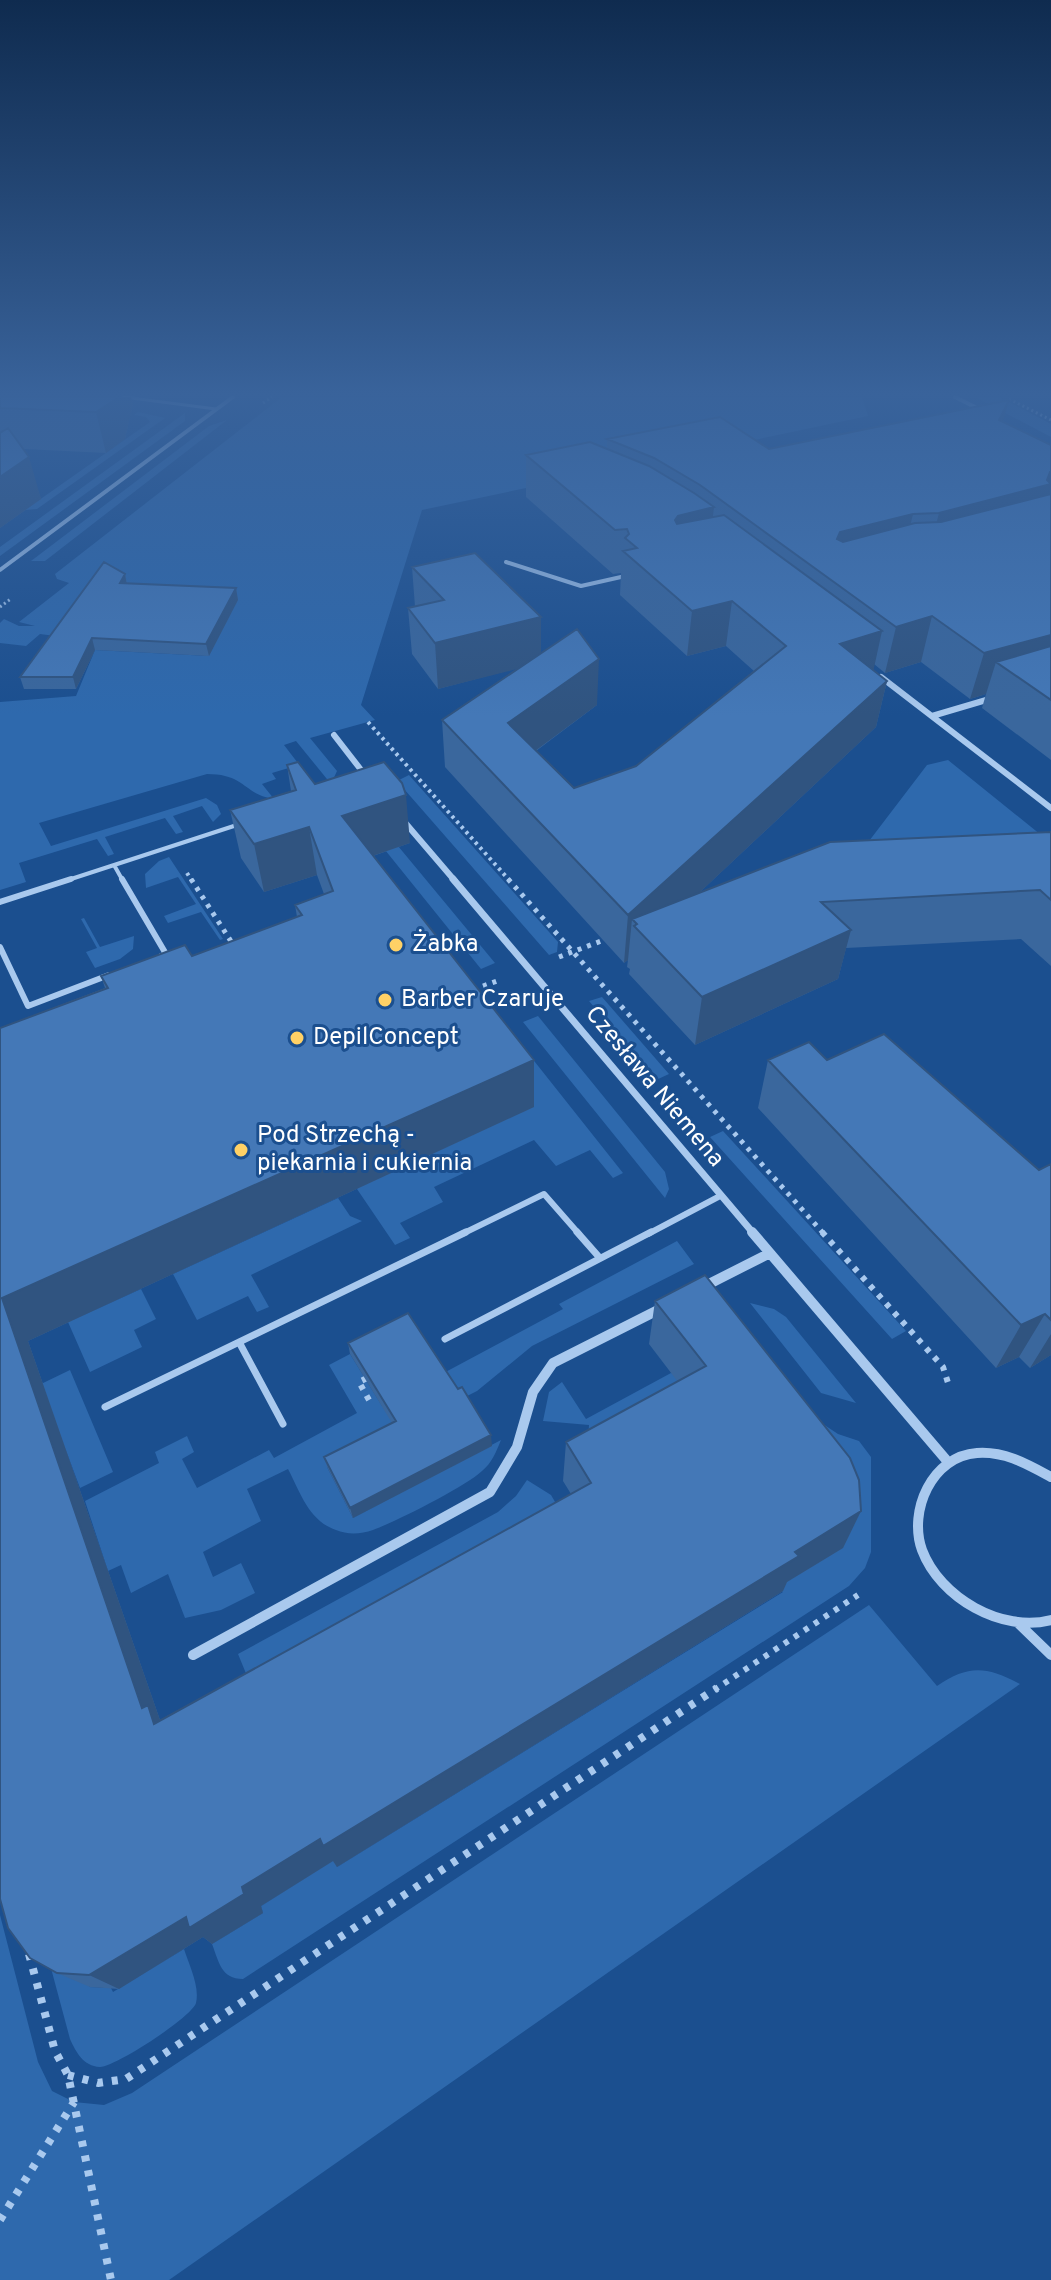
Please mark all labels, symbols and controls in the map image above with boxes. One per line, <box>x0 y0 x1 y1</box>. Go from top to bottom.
place label: Żabka <box>412 929 478 960</box>
marker: Żabka <box>387 936 405 954</box>
place label: Barber Czaruje <box>401 985 564 1015</box>
marker: Barber Czaruje <box>376 991 394 1009</box>
street label: Czesława Niemena <box>578 1000 730 1174</box>
place label: DepilConcept <box>313 1023 459 1053</box>
marker: DepilConcept <box>288 1029 306 1047</box>
place label: Pod Strzechą - piekarnia i cukiernia <box>257 1121 472 1179</box>
marker: Pod Strzechą - piekarnia i cukiernia <box>232 1141 250 1159</box>

